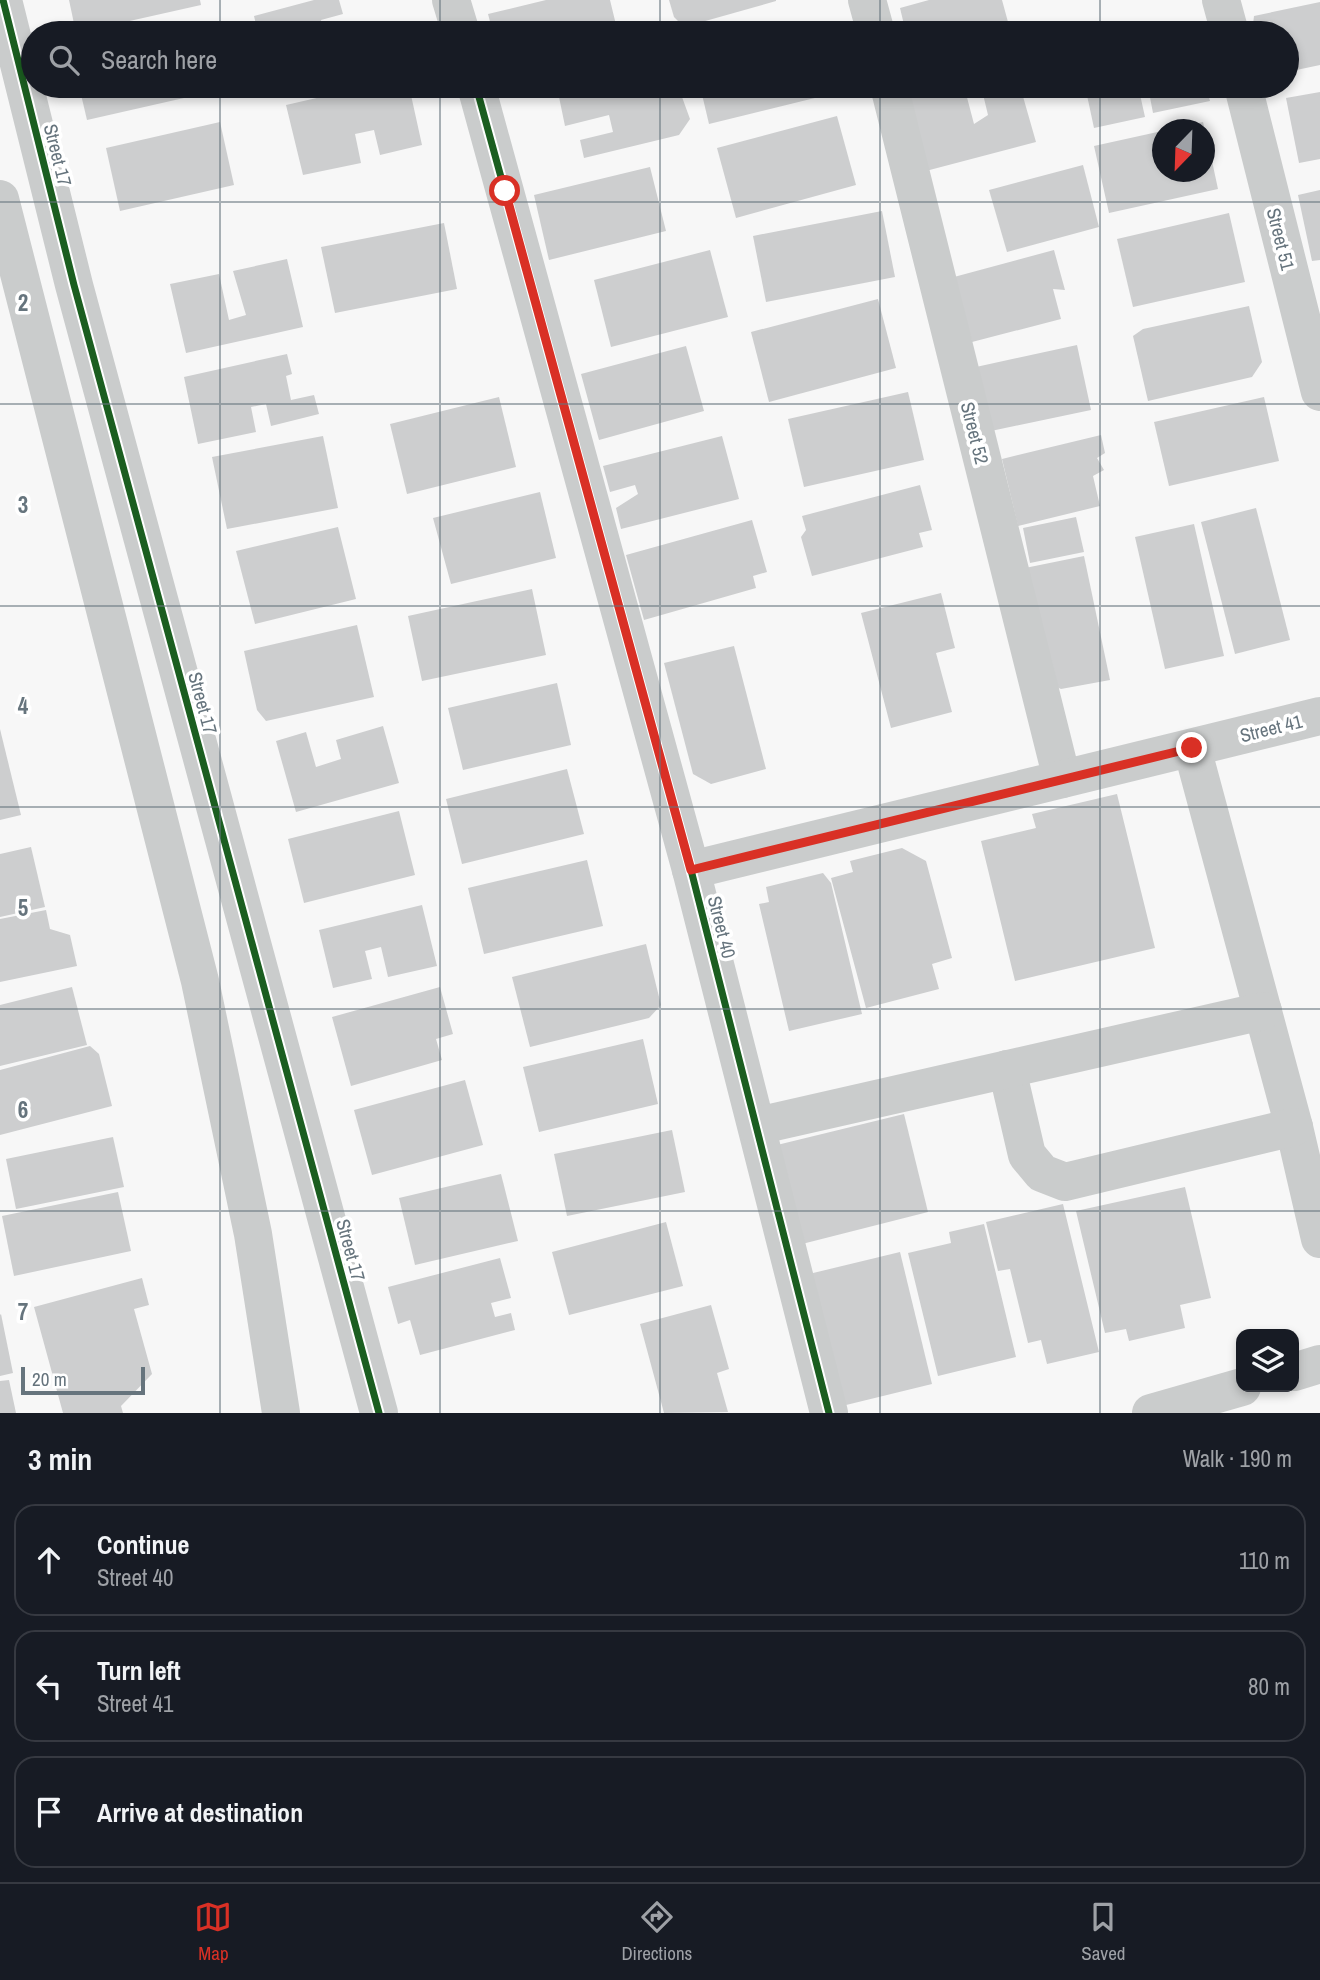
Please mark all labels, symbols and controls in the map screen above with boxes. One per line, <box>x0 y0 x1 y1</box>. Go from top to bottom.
search box <box>21 21 1299 98</box>
icon: search <box>45 41 83 79</box>
text: Search here <box>101 42 217 77</box>
north arrow <box>1152 119 1215 182</box>
street label: Street 17 <box>38 121 78 189</box>
route start <box>489 175 520 206</box>
street label: Street 51 <box>1261 205 1301 273</box>
text: 2 <box>18 287 28 318</box>
street label: Street 52 <box>955 399 995 467</box>
text: 3 <box>18 489 28 520</box>
street label: Street 17 <box>182 669 224 737</box>
text: 4 <box>18 690 29 721</box>
street label: Street 41 <box>1237 708 1305 748</box>
route end <box>1176 732 1207 763</box>
text: 5 <box>18 892 28 923</box>
street label: Street 40 <box>702 893 742 961</box>
text: 6 <box>18 1094 28 1125</box>
street label: Street 17 <box>330 1216 372 1284</box>
text: 7 <box>18 1296 28 1327</box>
map controls <box>1236 1329 1299 1392</box>
button: layers <box>1236 1329 1299 1392</box>
scale bar <box>21 1364 145 1396</box>
text: 20 m <box>32 1366 67 1392</box>
text: 3 min <box>28 1439 92 1479</box>
text: Walk · 190 m <box>1183 1443 1292 1474</box>
text: Continue <box>97 1527 189 1562</box>
icon: ahead <box>30 1541 68 1579</box>
text: 110 m <box>1239 1545 1290 1576</box>
text: Street 40 <box>97 1562 174 1593</box>
text: Turn left <box>97 1653 181 1688</box>
icon: left <box>30 1667 68 1705</box>
text: 80 m <box>1248 1671 1290 1702</box>
text: Street 41 <box>97 1688 174 1719</box>
icon: arrive <box>30 1793 68 1831</box>
text: Arrive at destination <box>97 1795 303 1830</box>
tab: Map <box>194 1898 232 1966</box>
tab: Directions <box>621 1898 692 1966</box>
tab: Saved <box>1081 1898 1126 1966</box>

